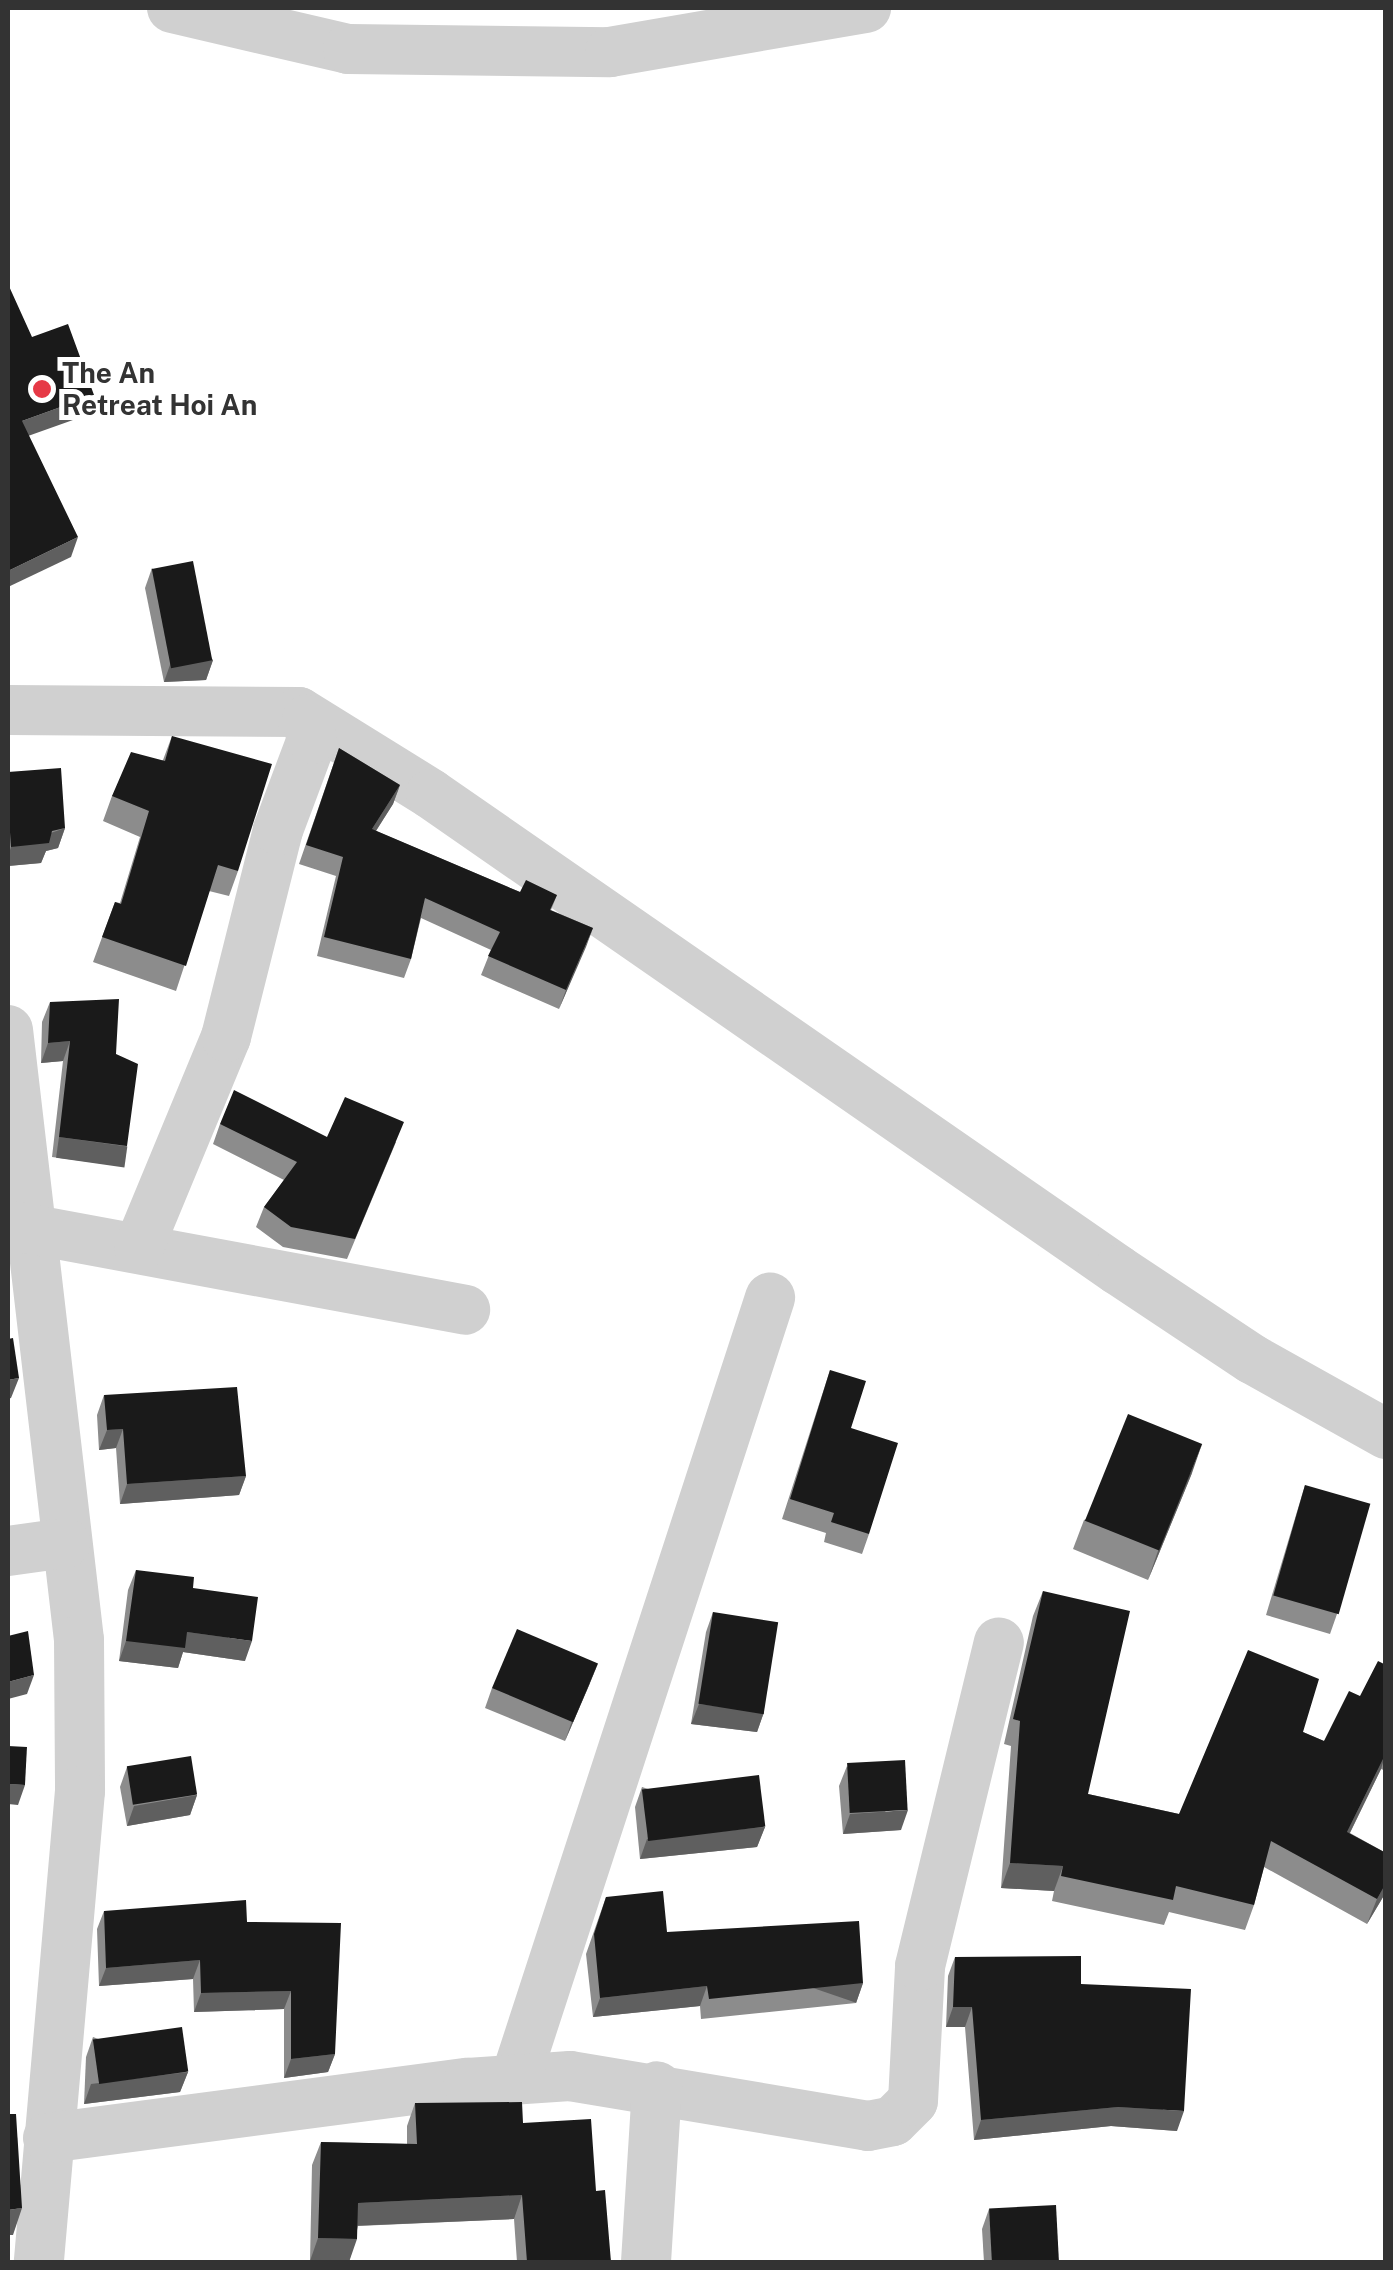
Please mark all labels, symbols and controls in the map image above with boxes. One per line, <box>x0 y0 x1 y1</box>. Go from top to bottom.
place label: The An Retreat Hoi An <box>62 356 257 422</box>
marker: The An Retreat Hoi An <box>31 378 53 400</box>

